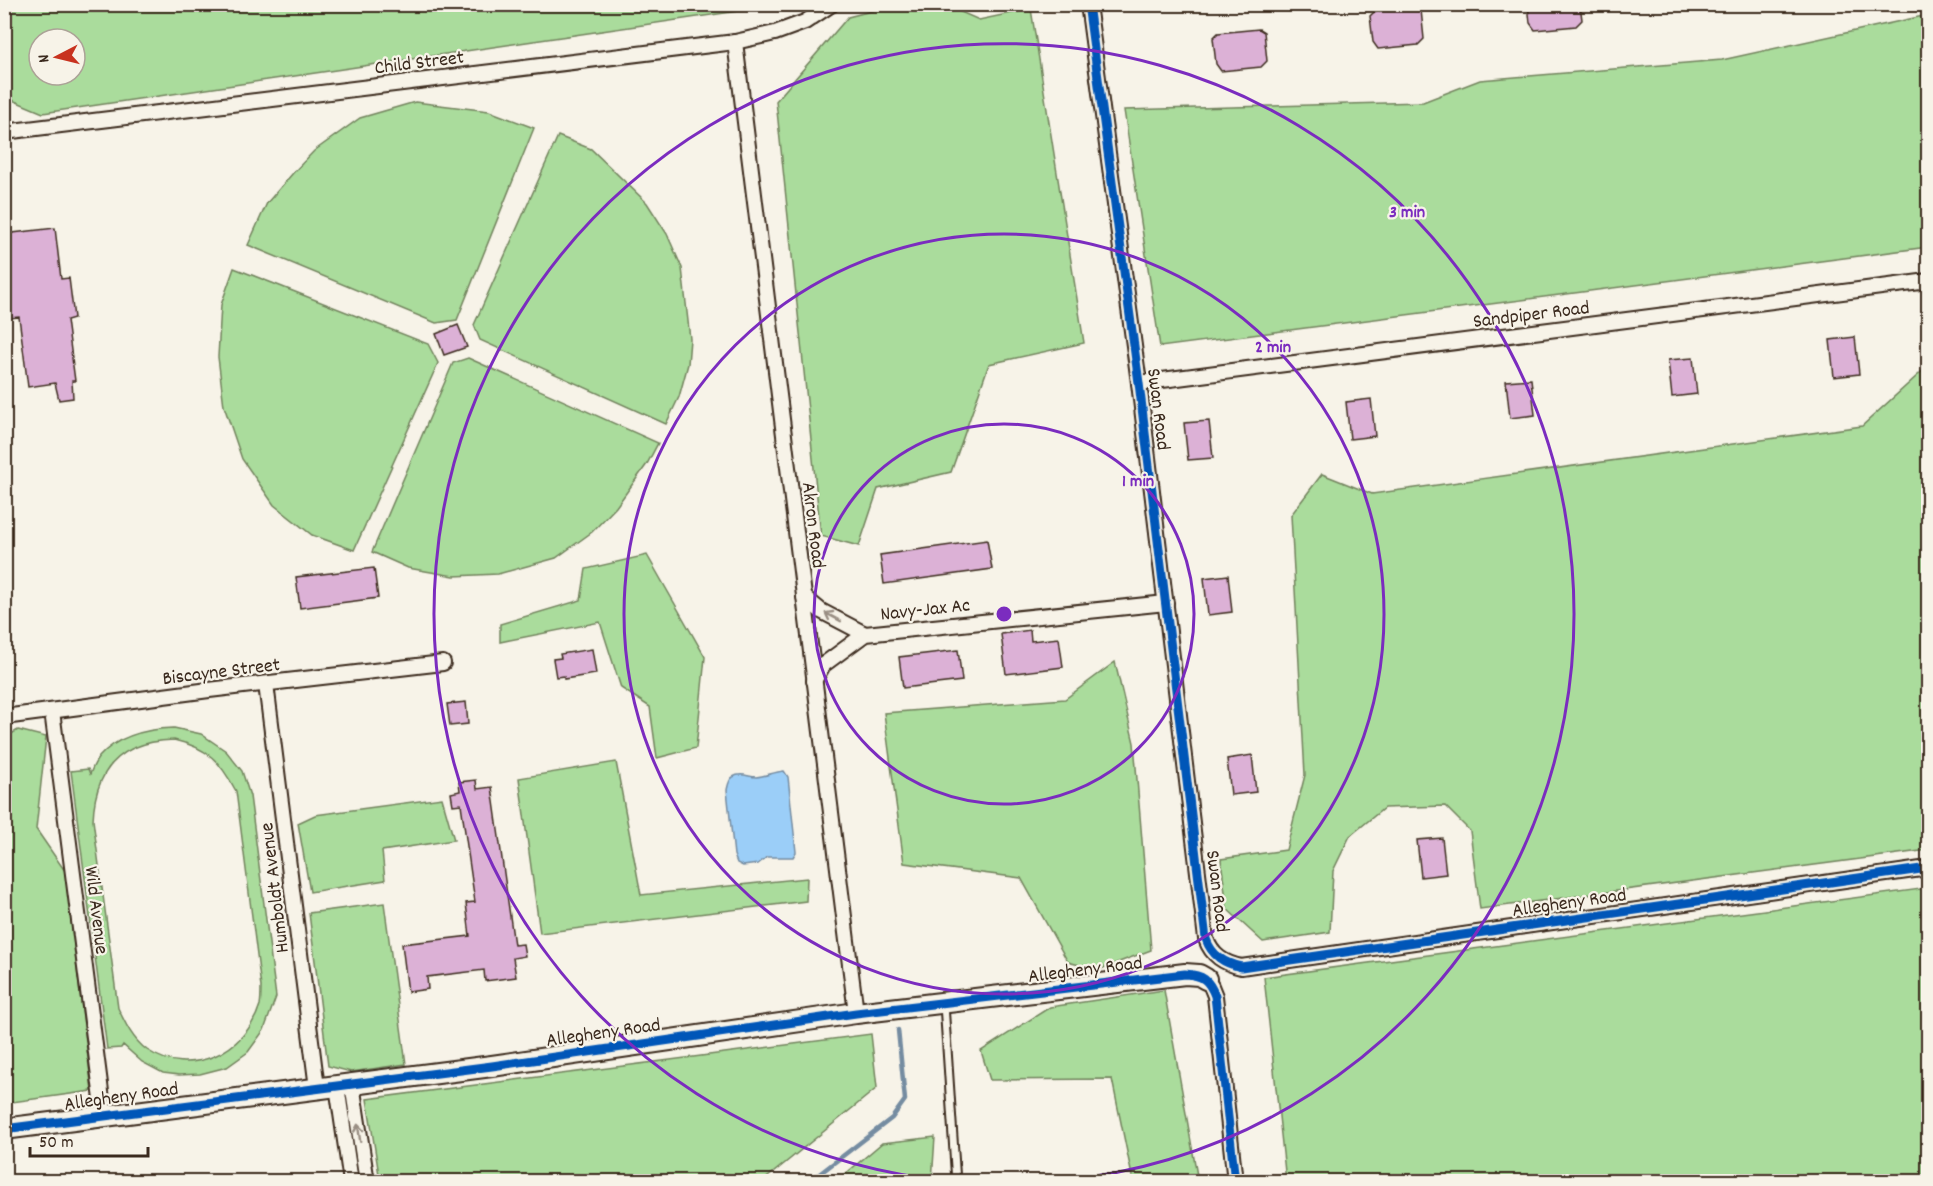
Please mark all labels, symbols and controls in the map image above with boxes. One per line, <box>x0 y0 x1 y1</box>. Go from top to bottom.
north arrow <box>27 27 87 87</box>
street label: Child Street <box>373 45 466 83</box>
text: N <box>33 53 56 64</box>
text: 3 min <box>1389 201 1425 226</box>
street label: Sandpiper Road <box>1472 295 1591 337</box>
text: 2 min <box>1255 336 1291 361</box>
street label: Swan Road <box>1138 367 1176 452</box>
text: 1 min <box>1122 470 1154 495</box>
street label: Akron Road <box>793 481 831 570</box>
street label: Navy-Jax Ac <box>879 592 972 630</box>
centre of rings <box>994 604 1014 624</box>
one-way arrow <box>825 611 842 623</box>
street label: Biscayne Street <box>161 652 282 694</box>
street label: Humboldt Avenue <box>254 821 298 954</box>
street label: Swan Road <box>1197 849 1235 934</box>
street label: Wild Avenue <box>76 865 114 956</box>
street label: Allegheny Road <box>1510 882 1628 926</box>
street label: Allegheny Road <box>1026 950 1144 992</box>
street label: Allegheny Road <box>544 1012 662 1056</box>
street label: Allegheny Road <box>62 1076 180 1120</box>
scale bar <box>30 1120 148 1158</box>
one-way arrow <box>354 1123 365 1143</box>
text: 50 m <box>39 1131 74 1156</box>

